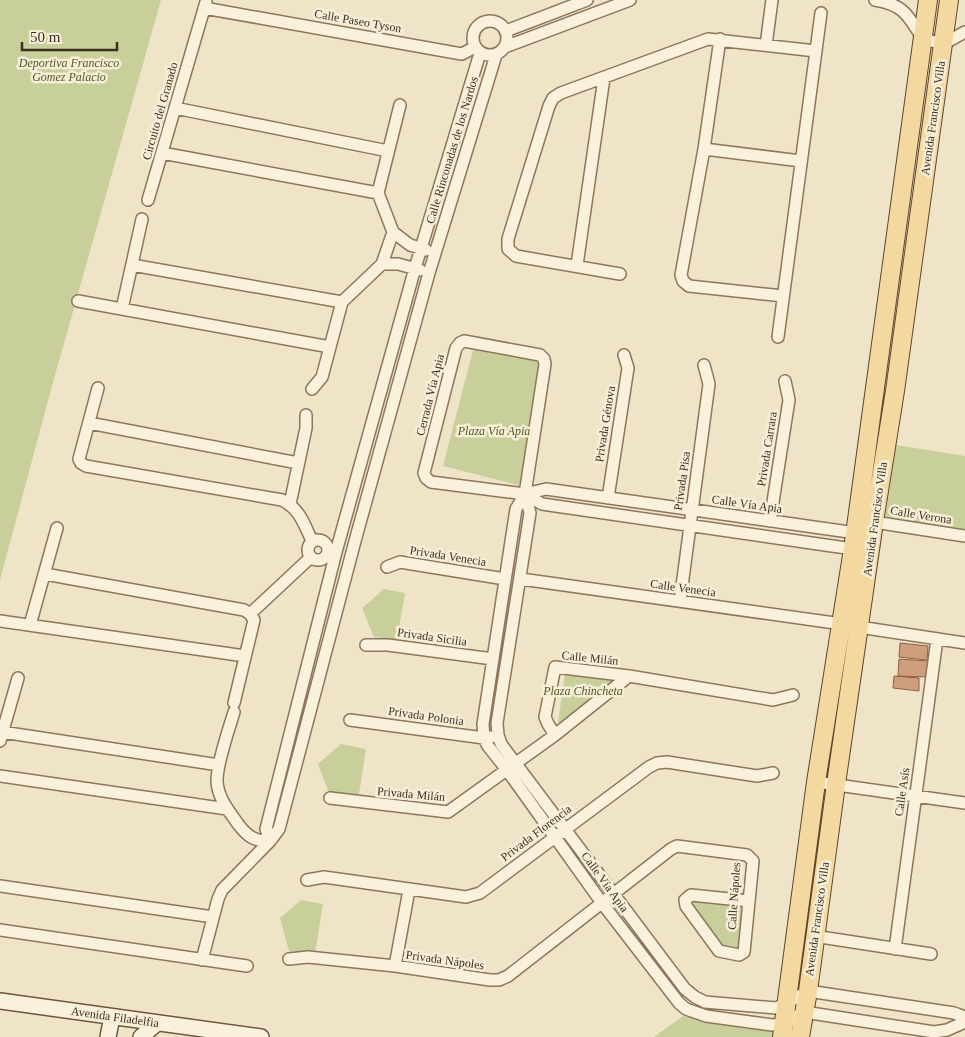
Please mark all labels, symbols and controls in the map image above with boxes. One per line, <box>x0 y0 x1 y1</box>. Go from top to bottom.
street label: Calle Paseo Tyson <box>313 6 403 36</box>
scale bar <box>22 20 118 52</box>
text: 50 m <box>30 29 61 45</box>
park label: Deportiva Francisco Gomez Palacio <box>18 56 119 84</box>
street label: Avenida Francisco Villa <box>918 59 948 176</box>
street label: Circuito del Granado <box>139 60 181 162</box>
street label: Calle Rinconadas de los Nardos <box>423 74 481 225</box>
street label: Cerrada Vía Apia <box>413 352 447 437</box>
street label: Privada Génova <box>592 384 618 463</box>
street label: Privada Carrara <box>754 410 780 487</box>
park label: Plaza Vía Apia <box>457 424 530 438</box>
street label: Privada Pisa <box>671 450 693 512</box>
street label: Avenida Francisco Villa <box>860 460 890 577</box>
street label: Calle Vía Apia <box>711 492 784 516</box>
street label: Calle Verona <box>889 503 953 527</box>
street label: Privada Venecia <box>409 543 488 569</box>
street label: Calle Venecia <box>649 576 717 600</box>
street label: Privada Sicilia <box>396 625 468 649</box>
street label: Calle Milán <box>561 648 619 668</box>
park label: Plaza Chincheta <box>542 684 623 698</box>
street label: Privada Polonia <box>387 704 465 728</box>
street label: Calle Asís <box>892 766 912 817</box>
street label: Privada Milán <box>376 784 446 804</box>
street label: Privada Florencia <box>498 801 575 864</box>
street label: Calle Vía Apia <box>578 849 632 915</box>
street label: Avenida Francisco Villa <box>802 860 832 977</box>
street label: Calle Nápoles <box>725 861 743 930</box>
street label: Privada Nápoles <box>405 948 485 972</box>
street label: Avenida Filadelfia <box>70 1004 161 1030</box>

